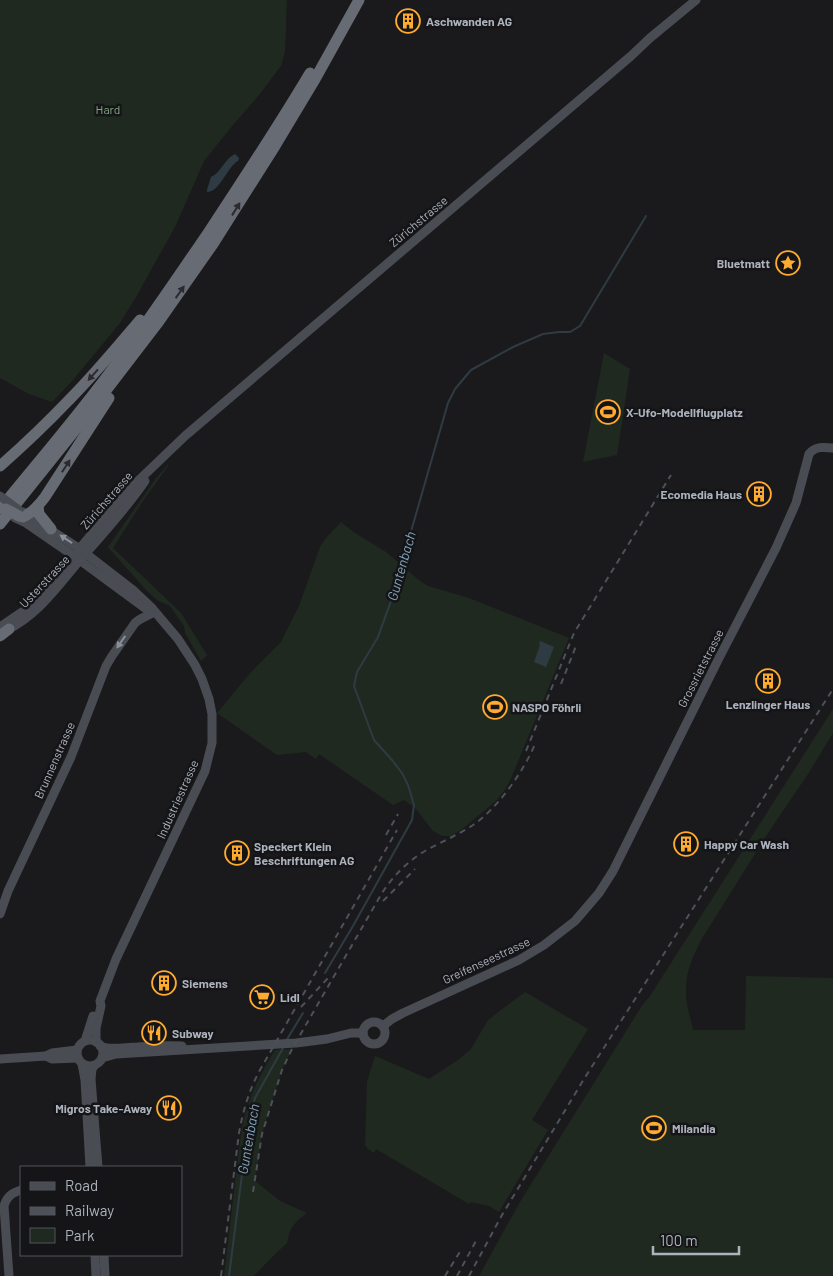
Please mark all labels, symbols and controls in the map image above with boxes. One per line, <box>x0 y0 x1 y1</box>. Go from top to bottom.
building icon: Aschwanden AG <box>395 8 421 34</box>
place label: Aschwanden AG <box>426 14 512 28</box>
park label: Hard <box>96 102 120 116</box>
street label: Zürichstrasse <box>386 193 450 249</box>
one-way arrow <box>231 203 240 216</box>
place icon: Bluetmatt <box>775 250 801 276</box>
place label: Bluetmatt <box>717 256 770 270</box>
one-way arrow <box>175 285 185 299</box>
one-way arrow <box>87 369 98 382</box>
sports icon: X-Ufo-Modellflugplatz <box>595 399 621 425</box>
place label: X-Ufo-Modellflugplatz <box>626 405 743 419</box>
one-way arrow <box>61 459 70 473</box>
street label: Zürichstrasse <box>77 468 135 532</box>
building icon: Ecomedia Haus <box>746 481 772 507</box>
place label: Ecomedia Haus <box>660 487 742 501</box>
water label: Guntenbach <box>383 529 419 603</box>
one-way arrow <box>59 534 72 544</box>
street label: Usterstrasse <box>16 552 72 610</box>
street label: Grossrietstrasse <box>674 626 726 710</box>
one-way arrow <box>116 636 126 649</box>
building icon: Lenzlinger Haus <box>755 668 781 694</box>
sports icon: NASPO Föhrli <box>482 694 508 720</box>
place label: Lenzlinger Haus <box>726 697 810 711</box>
place label: NASPO Föhrli <box>512 700 581 714</box>
street label: Brunnenstrasse <box>31 720 77 800</box>
street label: Industriestrasse <box>153 757 201 841</box>
building icon: Happy Car Wash <box>673 831 699 857</box>
place label: Happy Car Wash <box>704 837 789 851</box>
place label: Speckert Klein Beschriftungen AG <box>254 839 354 867</box>
building icon: Speckert Klein Beschriftungen AG <box>224 840 250 866</box>
street label: Greifenseestrasse <box>440 934 532 986</box>
building icon: Siemens <box>151 970 177 996</box>
place label: Siemens <box>182 976 228 990</box>
supermarket icon: Lidl <box>249 984 275 1010</box>
place label: Lidl <box>280 990 300 1004</box>
restaurant icon: Subway <box>141 1020 167 1046</box>
place label: Subway <box>172 1026 214 1040</box>
restaurant icon: Migros Take-Away <box>156 1095 182 1121</box>
place label: Migros Take-Away <box>55 1101 152 1115</box>
water label: Guntenbach <box>233 1102 263 1176</box>
sports icon: Milandia <box>641 1115 667 1141</box>
place label: Milandia <box>672 1121 716 1135</box>
legend <box>20 1166 182 1256</box>
text: Road <box>65 1176 98 1194</box>
text: Railway <box>65 1201 114 1219</box>
scale bar <box>653 1224 739 1256</box>
text: Park <box>65 1226 95 1244</box>
text: 100 m <box>660 1231 698 1249</box>

